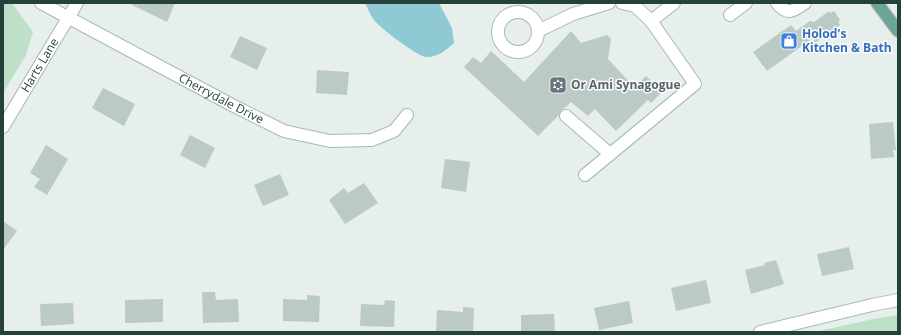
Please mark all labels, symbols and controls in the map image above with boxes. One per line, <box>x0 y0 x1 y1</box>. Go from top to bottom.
place label: Holod's Kitchen & Bath <box>802 25 892 56</box>
shop icon: Holod's Kitchen & Bath <box>779 31 799 51</box>
street label: Harts Lane <box>17 34 62 95</box>
street label: Cherrydale Drive <box>176 69 267 128</box>
synagogue icon: Or Ami Synagogue <box>548 75 568 95</box>
place label: Or Ami Synagogue <box>571 76 681 93</box>

